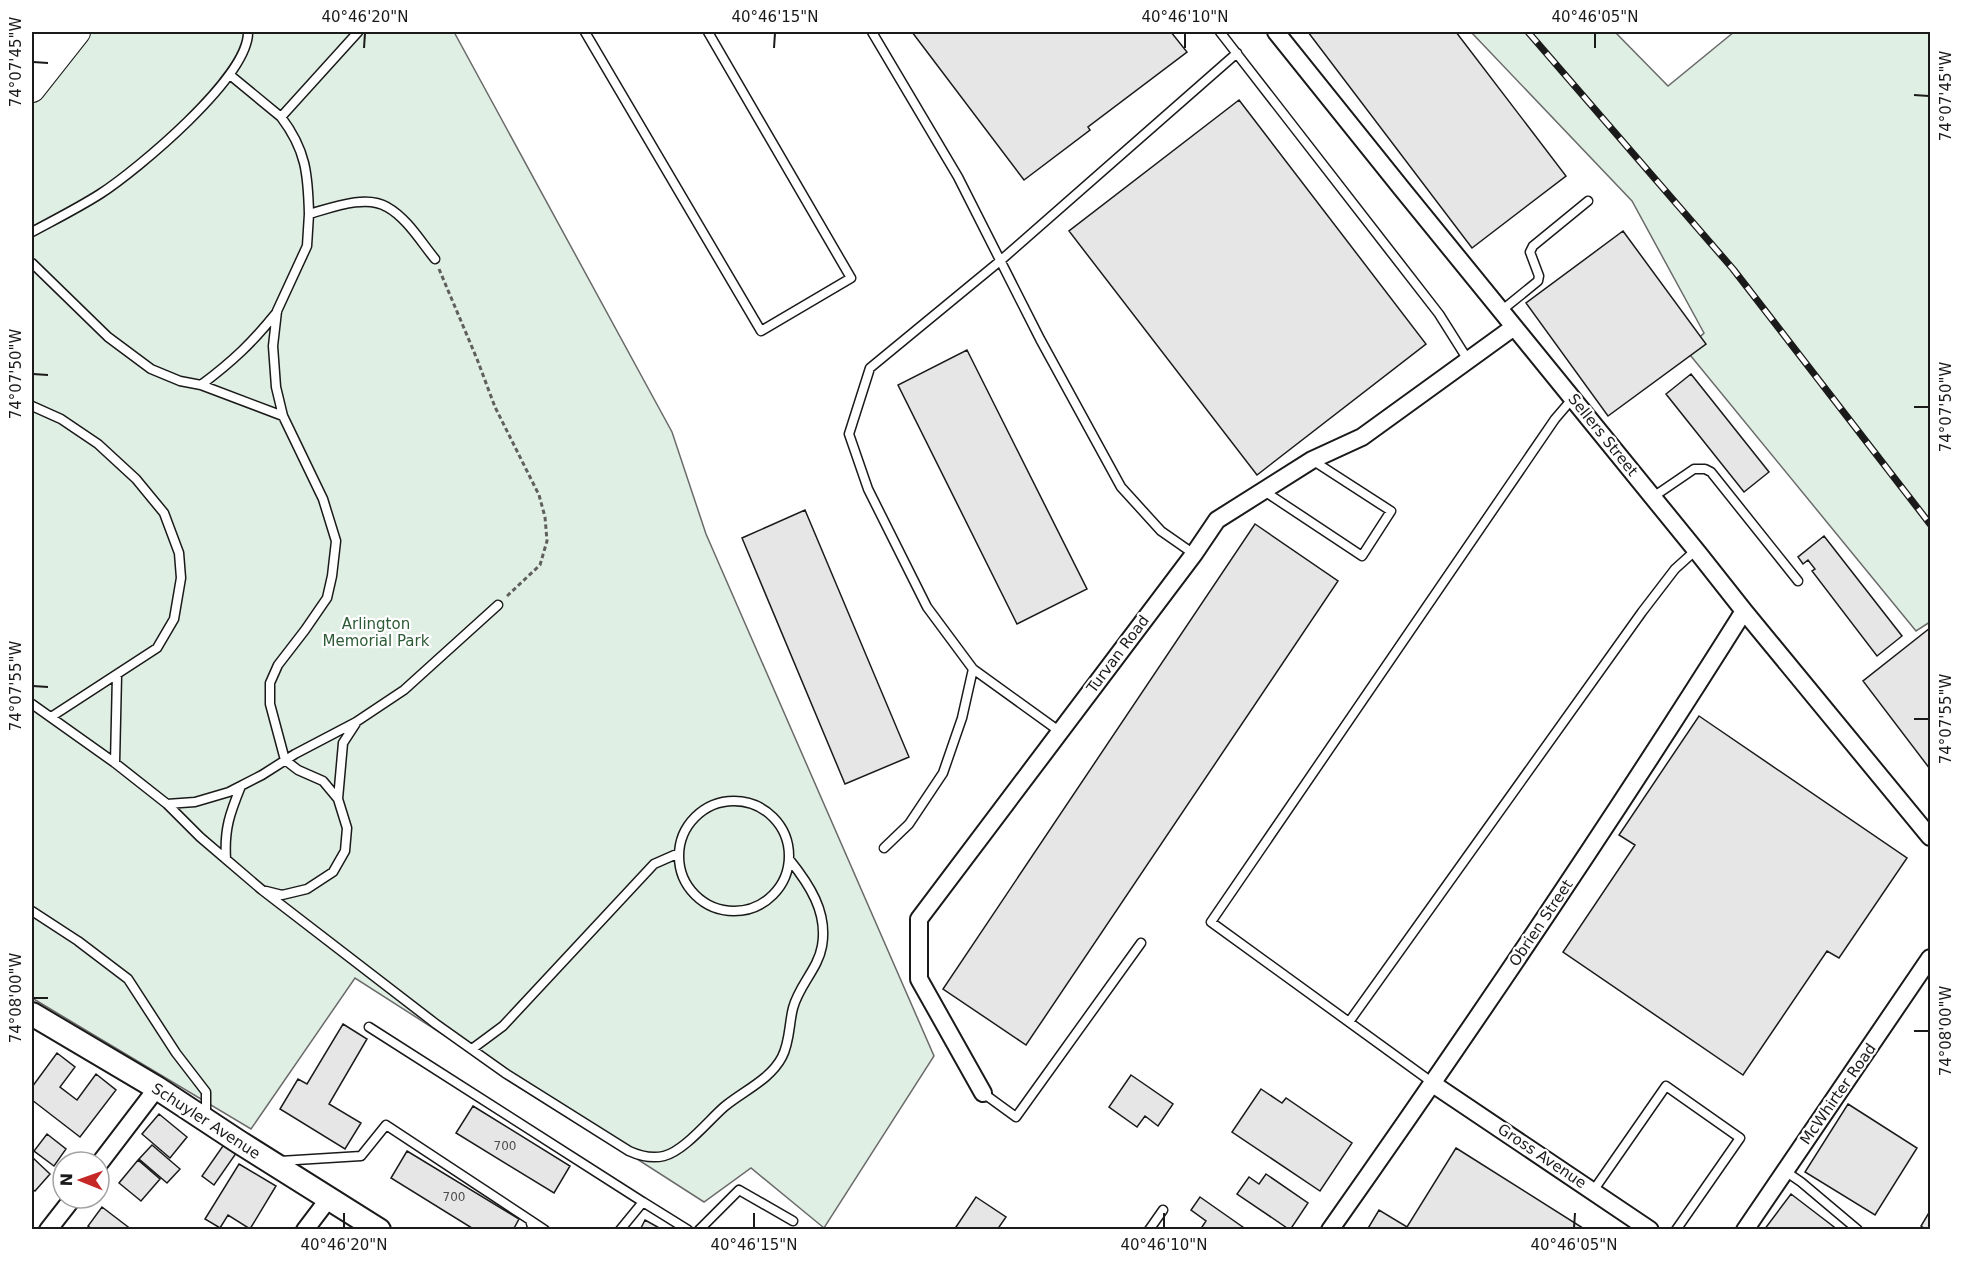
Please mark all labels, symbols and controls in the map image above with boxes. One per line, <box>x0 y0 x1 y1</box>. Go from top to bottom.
text: 40°46'20"N <box>321 8 409 26</box>
text: 40°46'15"N <box>731 8 819 26</box>
text: 40°46'10"N <box>1141 8 1229 26</box>
text: 40°46'05"N <box>1551 8 1639 26</box>
text: 74°07'45"W <box>7 17 25 107</box>
text: 74°07'45"W <box>1937 51 1955 141</box>
text: 74°07'50"W <box>7 329 25 419</box>
text: 74°07'50"W <box>1937 362 1955 452</box>
street label: Sellers Street <box>1564 390 1642 480</box>
street label: Turvan Road <box>1082 612 1153 697</box>
park label: Arlington Memorial Park <box>323 615 430 650</box>
text: 74°07'55"W <box>7 641 25 731</box>
text: 74°07'55"W <box>1937 674 1955 764</box>
street label: Obrien Street <box>1505 876 1577 970</box>
text: 74°08'00"W <box>7 953 25 1043</box>
text: 74°08'00"W <box>1937 986 1955 1076</box>
street label: McWhirter Road <box>1796 1040 1880 1148</box>
street label: Schuyler Avenue <box>148 1079 264 1163</box>
street label: Gross Avenue <box>1494 1120 1590 1192</box>
house number: 700 <box>494 1139 516 1153</box>
north arrow <box>51 1150 111 1210</box>
text: N <box>57 1173 76 1187</box>
house number: 700 <box>443 1190 465 1204</box>
text: 40°46'20"N <box>300 1236 388 1254</box>
text: 40°46'15"N <box>710 1236 798 1254</box>
text: 40°46'10"N <box>1120 1236 1208 1254</box>
text: 40°46'05"N <box>1530 1236 1618 1254</box>

